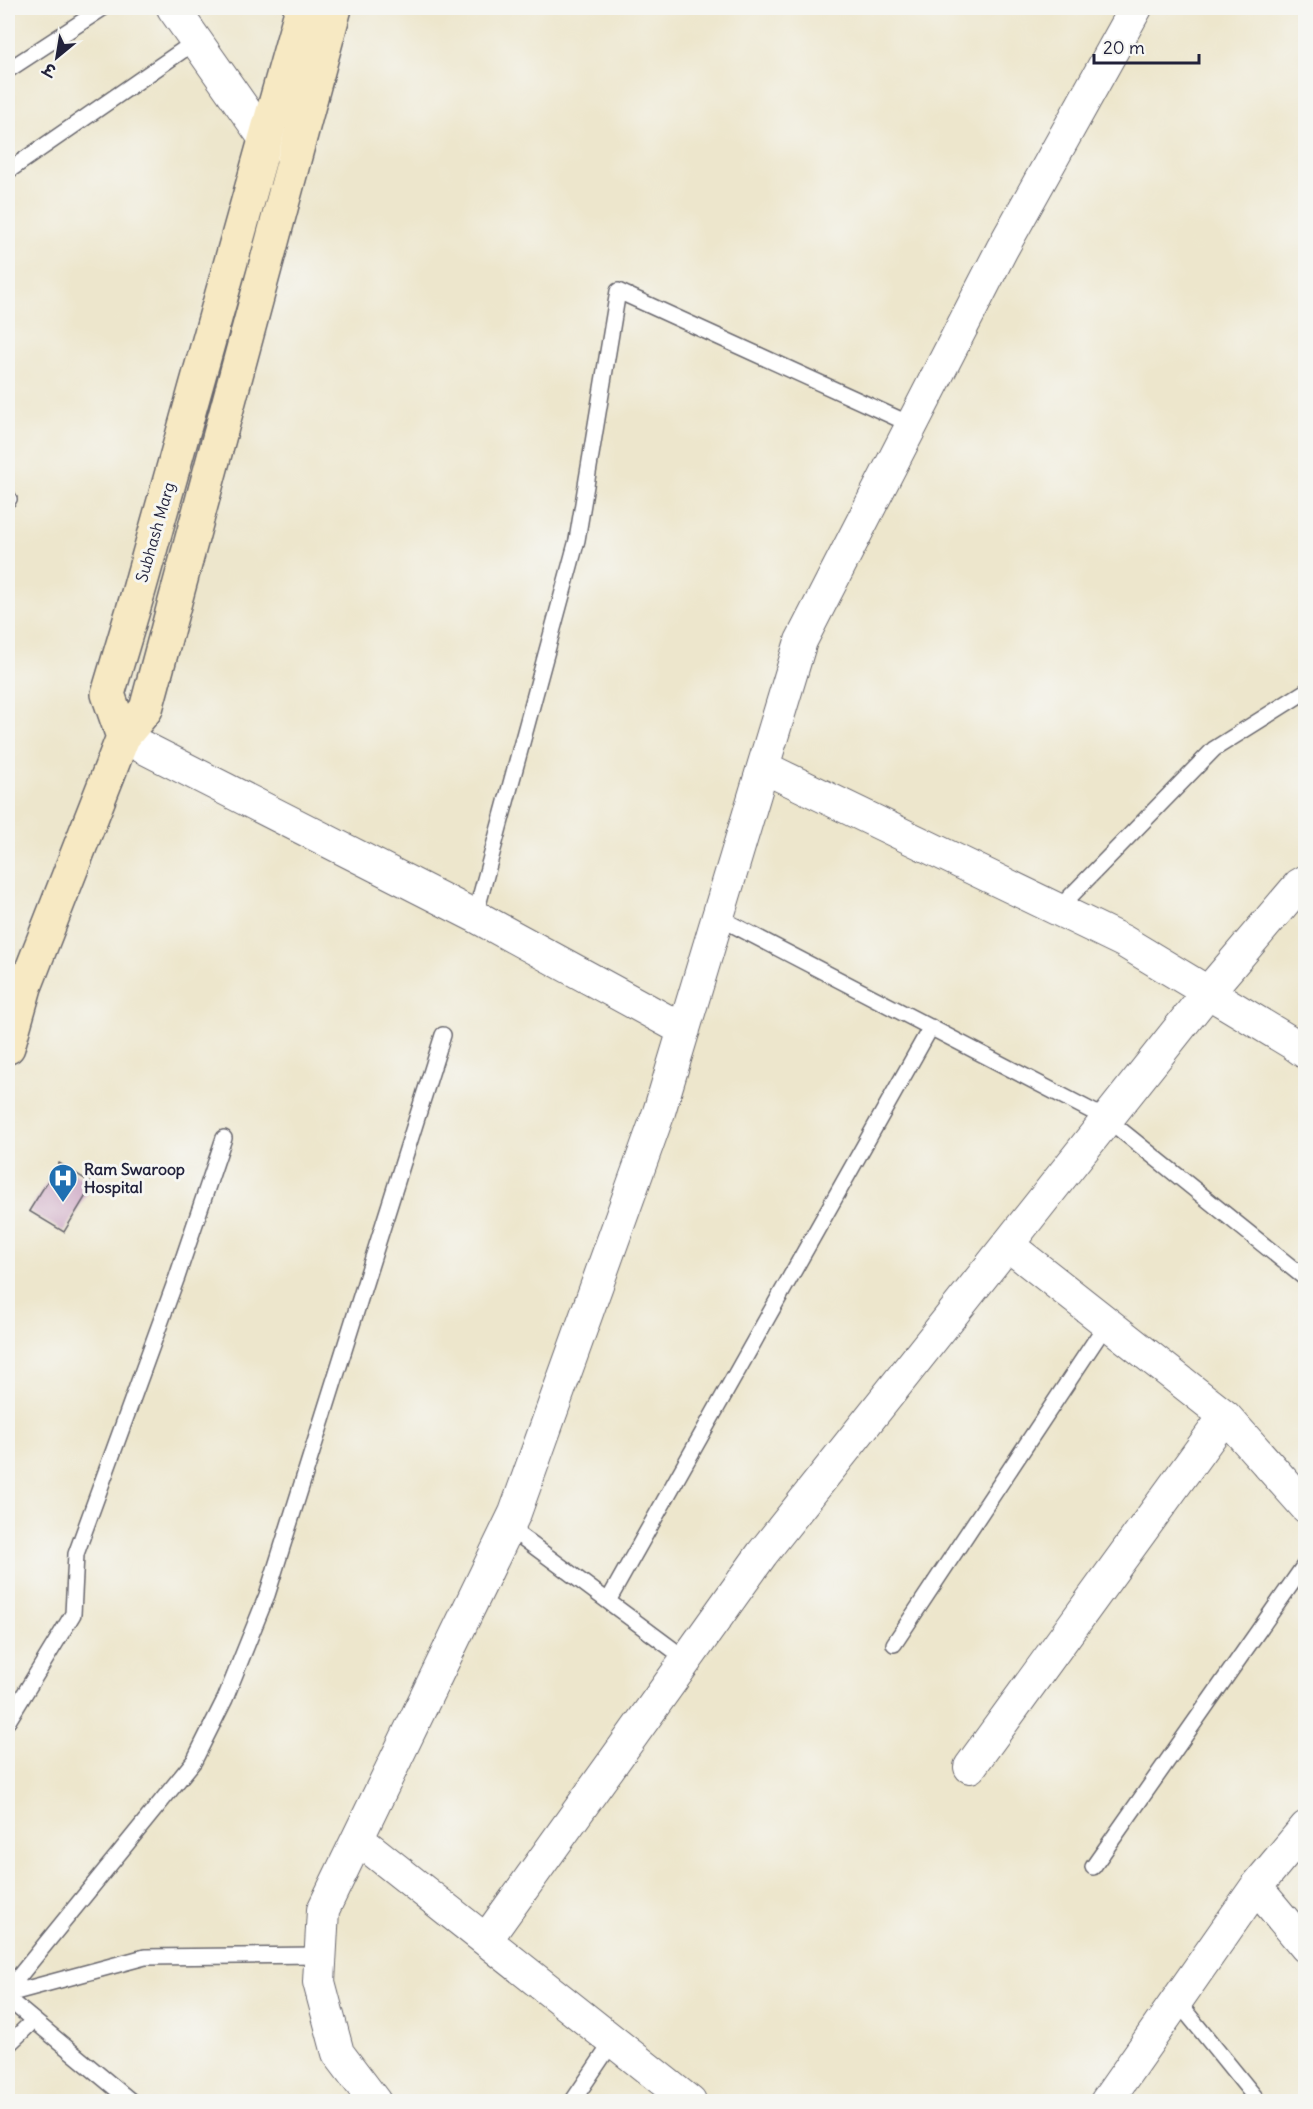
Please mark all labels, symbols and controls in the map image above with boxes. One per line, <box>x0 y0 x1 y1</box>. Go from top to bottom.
north arrow <box>27 27 87 87</box>
scale bar <box>1094 27 1199 65</box>
text: 20 m <box>1103 36 1145 59</box>
text: उ <box>39 58 61 82</box>
street label: Subhash Marg <box>131 480 179 584</box>
place label: Ram Swaroop Hospital <box>84 1159 185 1198</box>
hospital icon: Ram Swaroop Hospital <box>47 1162 79 1204</box>

